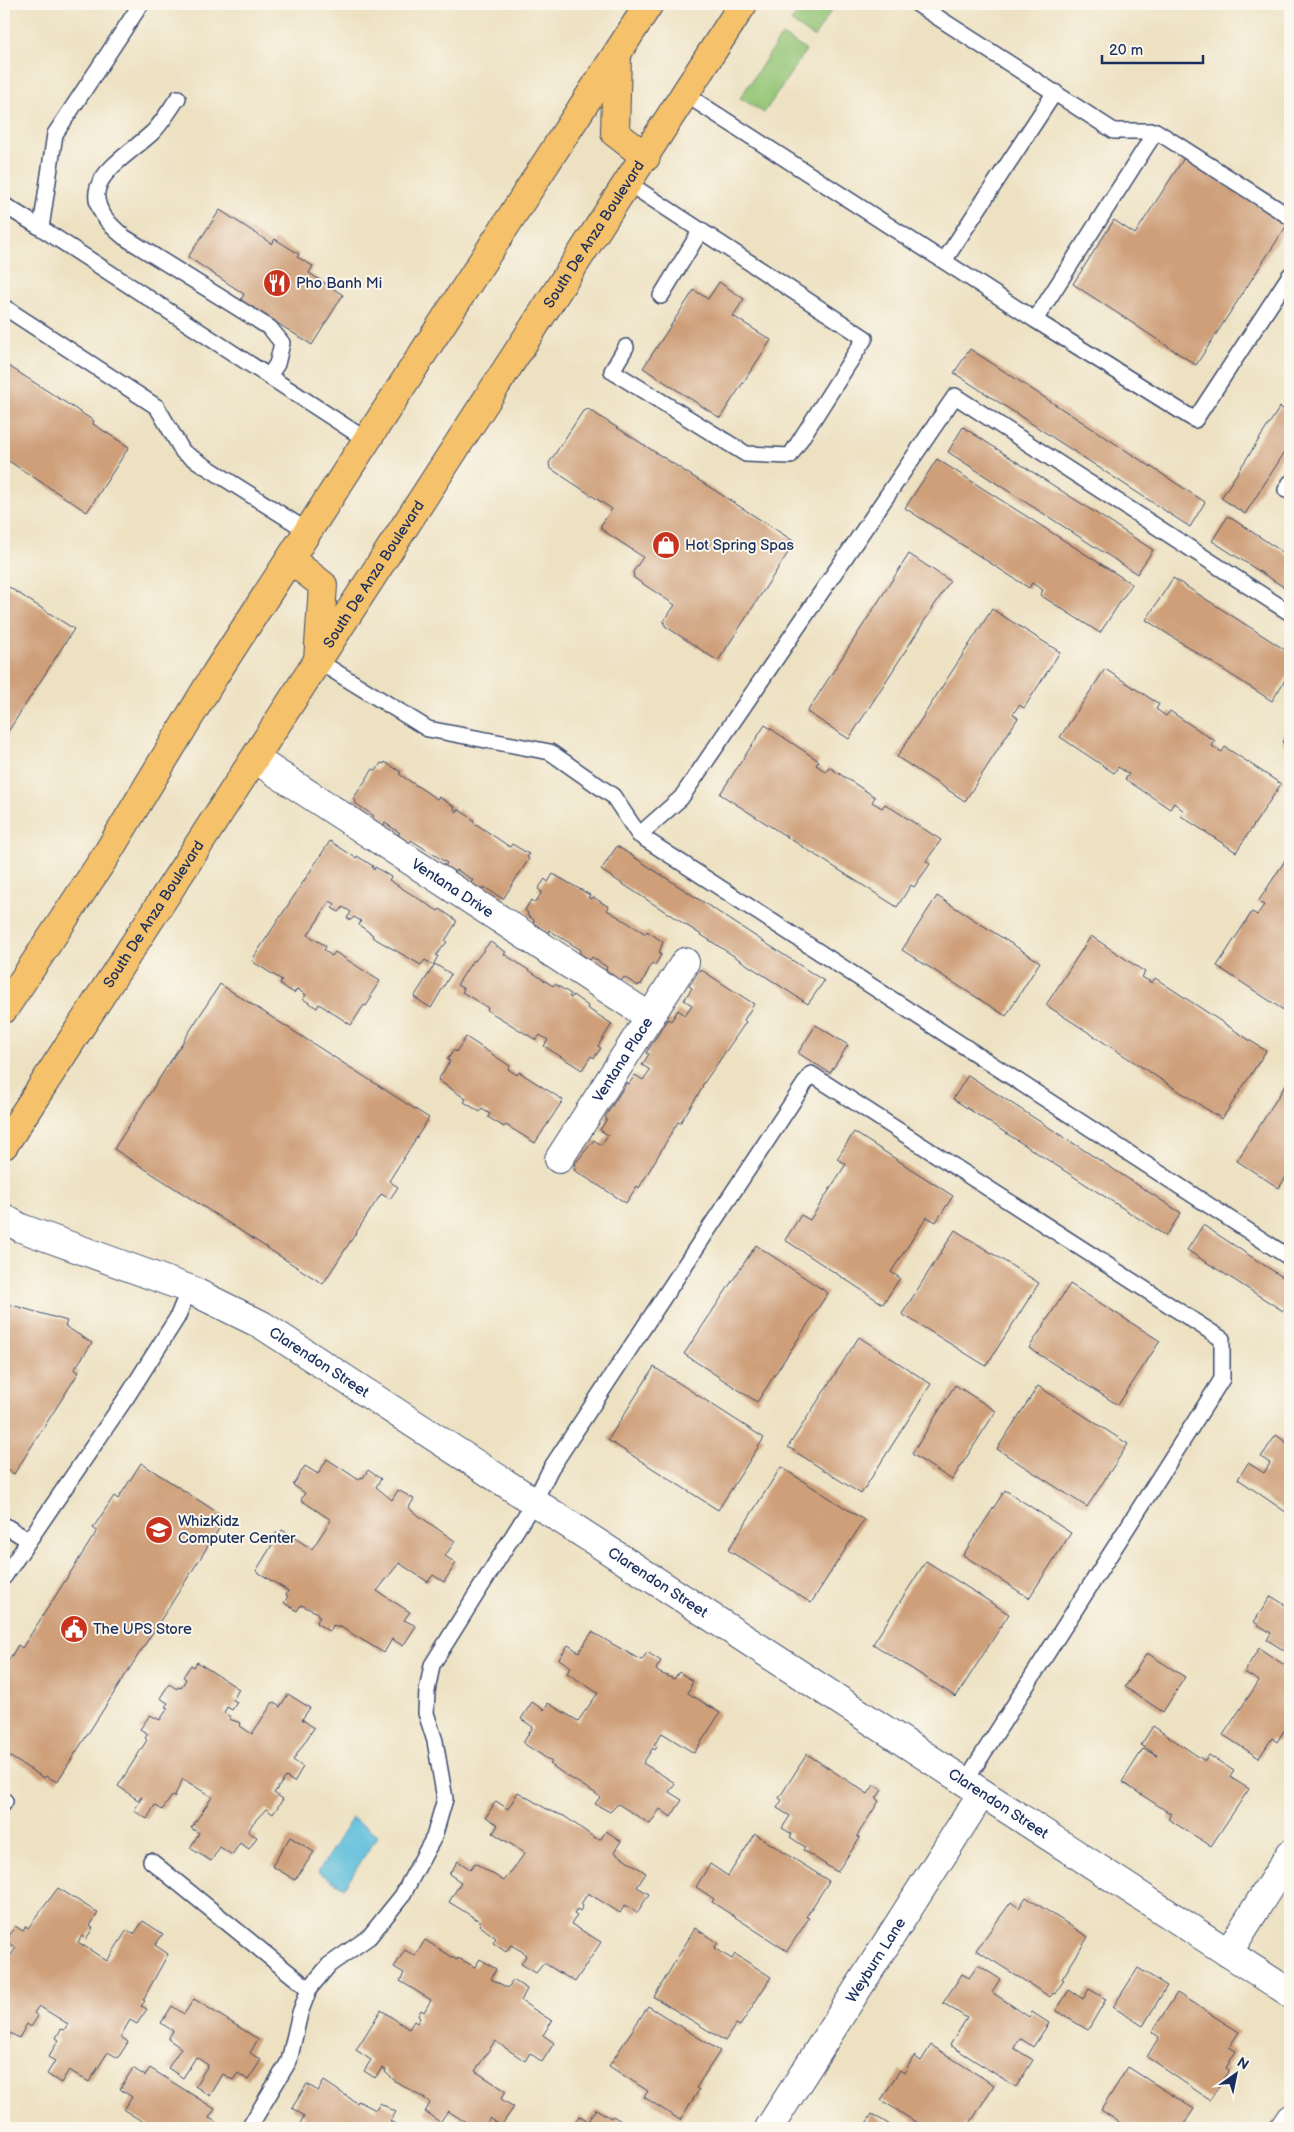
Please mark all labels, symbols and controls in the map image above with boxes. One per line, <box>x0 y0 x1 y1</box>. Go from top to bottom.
scale bar <box>1102 32 1203 64</box>
text: 20 m <box>1109 41 1143 60</box>
street label: South De Anza Boulevard <box>540 157 649 312</box>
restaurant icon: Pho Banh Mi <box>262 268 292 298</box>
place label: Pho Banh Mi <box>296 274 382 293</box>
street label: South De Anza Boulevard <box>319 497 429 652</box>
shop icon: Hot Spring Spas <box>651 530 681 560</box>
place label: Hot Spring Spas <box>685 536 794 555</box>
street label: South De Anza Boulevard <box>99 837 209 992</box>
street label: Ventana Drive <box>408 855 497 922</box>
street label: Ventana Place <box>589 1014 657 1106</box>
street label: Clarendon Street <box>265 1323 373 1402</box>
place label: WhizKidz Computer Center <box>178 1512 296 1548</box>
school or university icon: WhizKidz Computer Center <box>144 1515 174 1545</box>
street label: Clarendon Street <box>604 1543 712 1622</box>
public building icon: The UPS Store <box>59 1614 89 1644</box>
place label: The UPS Store <box>93 1620 192 1639</box>
street label: Clarendon Street <box>944 1764 1052 1844</box>
street label: Weyburn Lane <box>842 1914 910 2006</box>
north arrow <box>1212 2050 1262 2100</box>
text: N <box>1234 2054 1252 2074</box>

